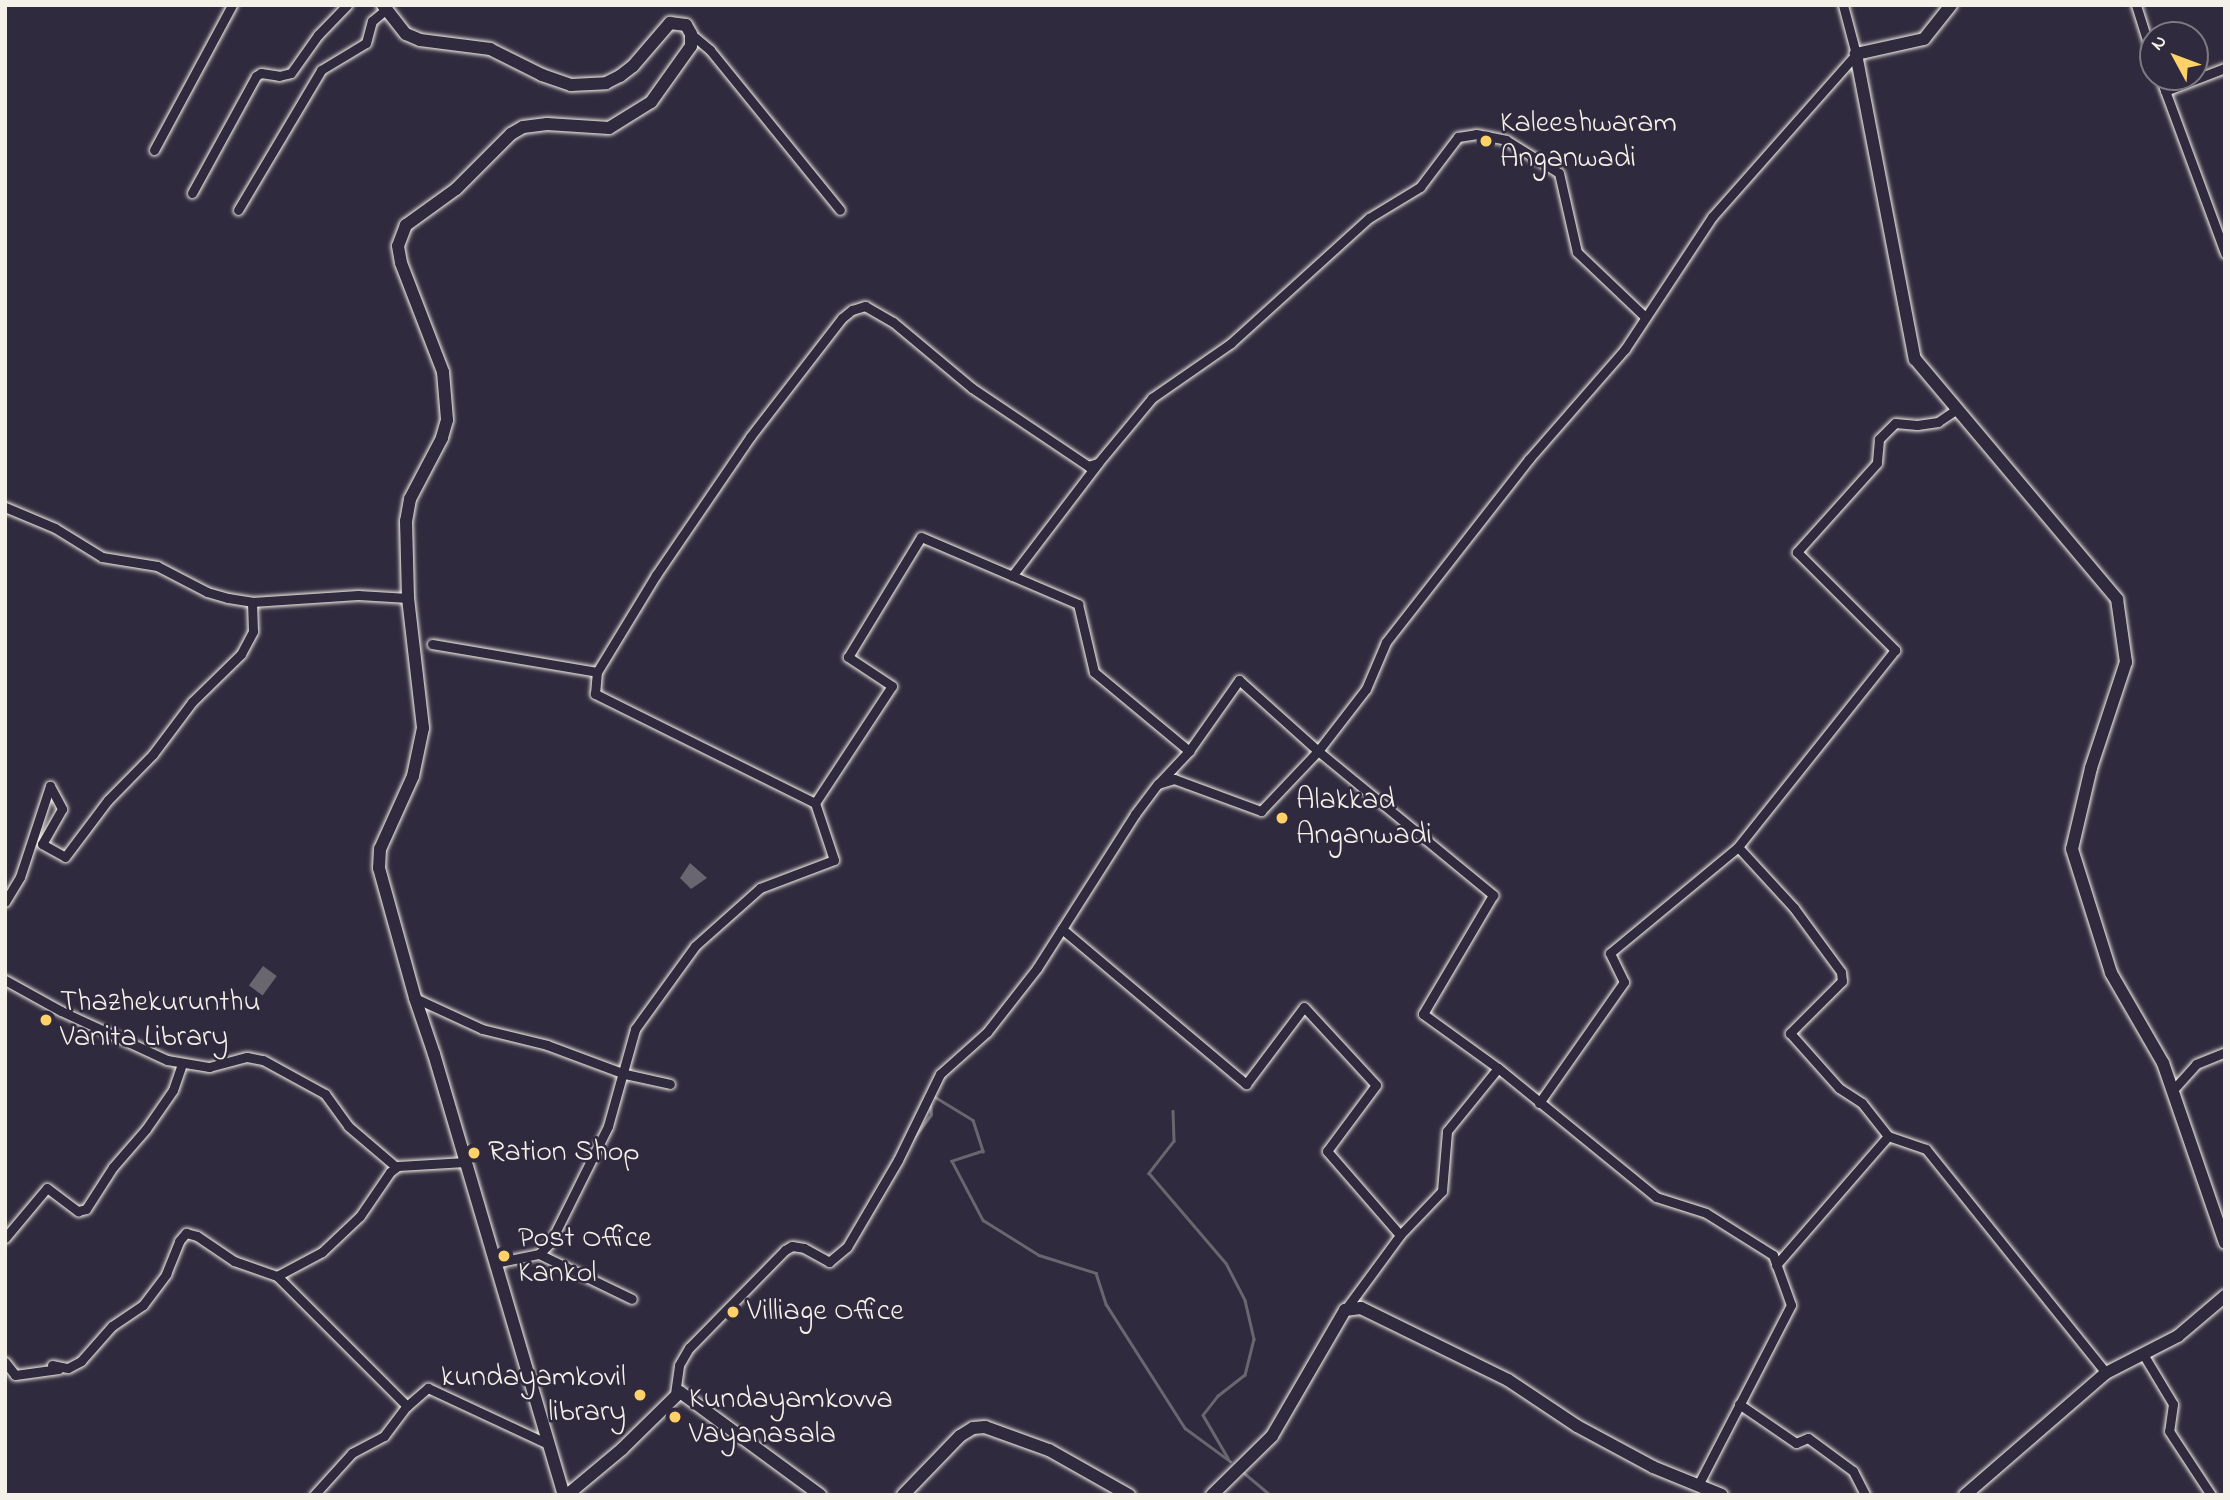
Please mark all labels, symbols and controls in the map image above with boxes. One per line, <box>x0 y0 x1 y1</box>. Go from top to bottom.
north arrow <box>2139 21 2209 91</box>
text: N <box>2145 30 2174 57</box>
place label: Kaleeshwaram Anganwadi <box>1500 106 1677 176</box>
marker: Kaleeshwaram Anganwadi <box>1478 133 1494 149</box>
place label: Alakkad Anganwadi <box>1296 783 1432 854</box>
marker: Alakkad Anganwadi <box>1274 810 1290 826</box>
place label: Thazhekurunthu Vanita Library <box>60 985 261 1056</box>
marker: Thazhekurunthu Vanita Library <box>38 1012 54 1028</box>
place label: Ration Shop <box>488 1135 640 1171</box>
marker: Ration Shop <box>466 1145 482 1161</box>
place label: Post Office Kankol <box>518 1221 652 1292</box>
marker: Post Office Kankol <box>496 1248 512 1264</box>
place label: Villiage Office <box>747 1294 904 1330</box>
marker: Villiage Office <box>725 1304 741 1320</box>
place label: kundayamkovil library <box>441 1360 626 1430</box>
place label: Kundayamkovva Vayanasala <box>689 1382 893 1452</box>
marker: kundayamkovil library <box>632 1387 648 1403</box>
marker: Kundayamkovva Vayanasala <box>667 1409 683 1425</box>

